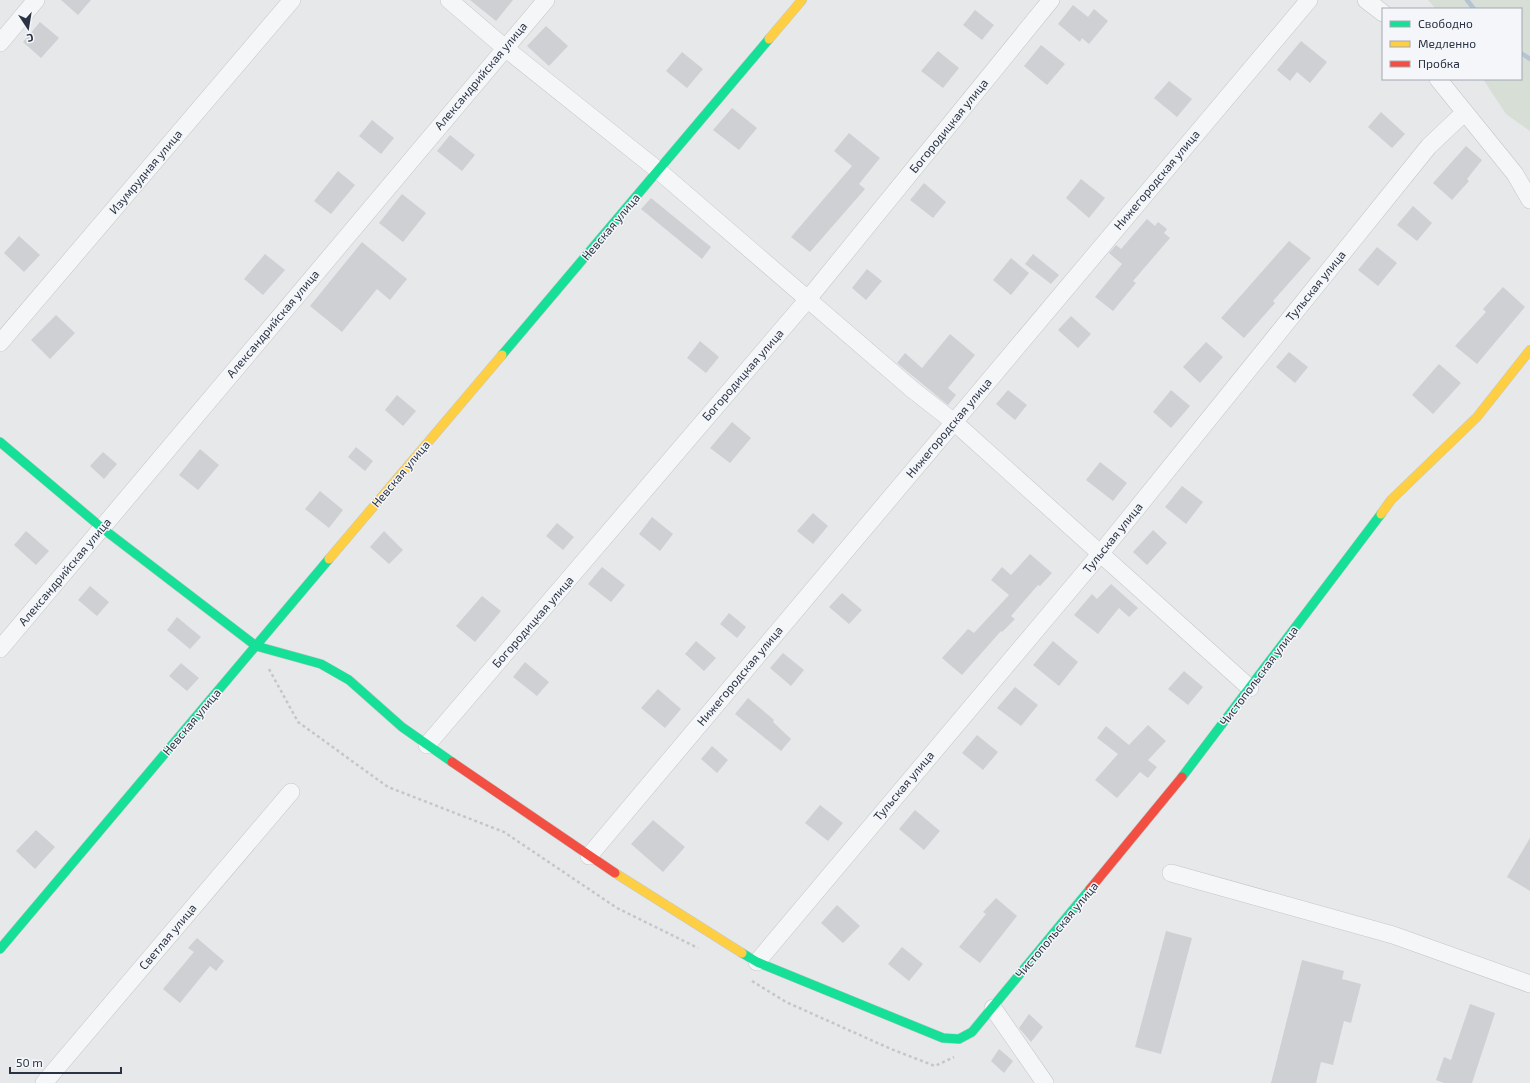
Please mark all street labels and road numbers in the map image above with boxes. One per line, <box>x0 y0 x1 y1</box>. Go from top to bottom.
street label: Александрийская улица <box>431 19 530 133</box>
street label: Богородицкая улица <box>906 75 991 176</box>
street label: Изумрудная улица <box>106 126 185 217</box>
street label: Нижегородская улица <box>1111 127 1203 233</box>
street label: Невская улица <box>578 190 643 263</box>
street label: Тульская улица <box>1282 247 1349 324</box>
street label: Александрийская улица <box>223 267 322 381</box>
street label: Богородицкая улица <box>699 326 787 424</box>
street label: Нижегородская улица <box>903 375 995 481</box>
street label: Невская улица <box>368 437 433 510</box>
street label: Тульская улица <box>1079 499 1146 576</box>
street label: Александрийская улица <box>15 515 114 629</box>
street label: Богородицкая улица <box>489 573 577 671</box>
street label: Нижегородская улица <box>694 623 786 729</box>
street label: Чистопольская улица <box>1216 623 1301 729</box>
street label: Невская улица <box>159 685 224 758</box>
street label: Тульская улица <box>870 748 937 824</box>
street label: Чистопольская улица <box>1012 878 1101 981</box>
street label: Светлая улица <box>136 901 200 973</box>

